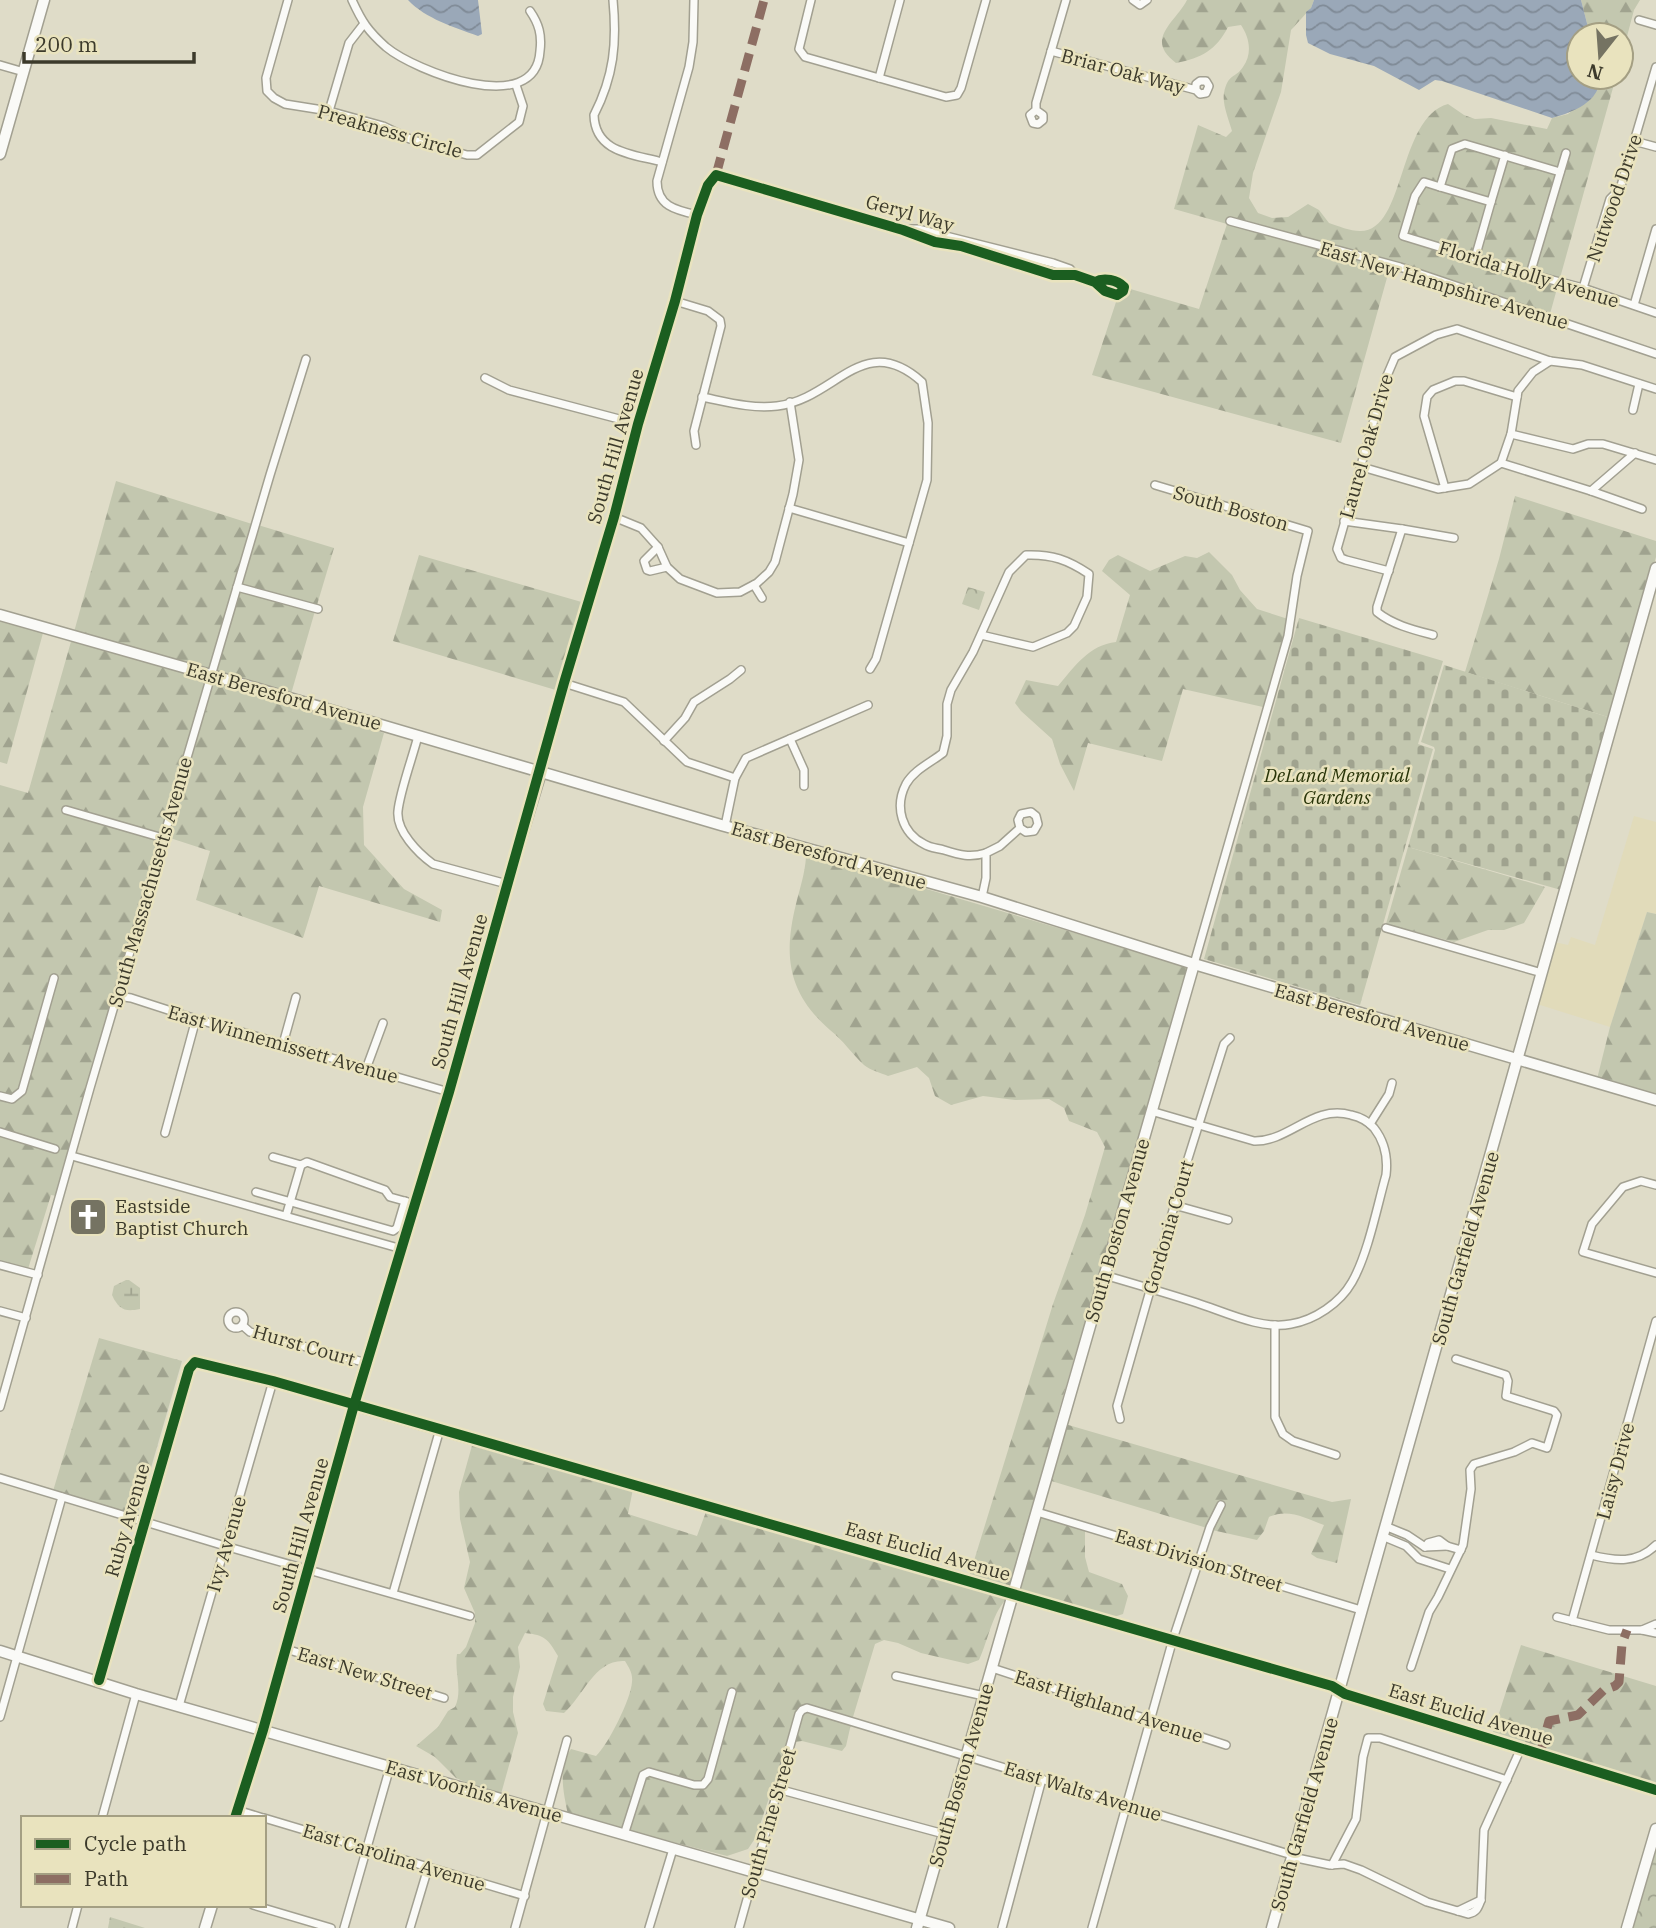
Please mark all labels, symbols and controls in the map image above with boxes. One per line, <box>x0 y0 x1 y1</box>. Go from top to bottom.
scale bar <box>24 21 194 65</box>
north arrow <box>1565 21 1635 91</box>
text: 200 m <box>35 30 98 58</box>
street label: Briar Oak Way <box>1058 43 1188 99</box>
text: N <box>1584 59 1606 86</box>
street label: Preakness Circle <box>315 99 465 163</box>
street label: Nutwood Drive <box>1581 131 1647 265</box>
street label: Geryl Way <box>863 189 958 237</box>
street label: Florida Holly Avenue <box>1436 235 1622 313</box>
street label: East New Hampshire Avenue <box>1317 236 1571 334</box>
street label: South Hill Avenue <box>581 366 649 526</box>
street label: Laurel Oak Drive <box>1334 371 1398 521</box>
street label: South Boston <box>1171 480 1291 536</box>
street label: East Beresford Avenue <box>184 657 384 735</box>
street label: South Massachusetts Avenue <box>103 754 197 1010</box>
park label: DeLand Memorial Gardens <box>1263 763 1410 809</box>
street label: East Beresford Avenue <box>729 816 929 894</box>
street label: South Hill Avenue <box>425 911 493 1071</box>
street label: East Beresford Avenue <box>1272 978 1472 1056</box>
street label: East Winnemissett Avenue <box>165 1000 401 1088</box>
street label: South Boston Avenue <box>1079 1135 1155 1325</box>
street label: South Garfield Avenue <box>1426 1148 1504 1348</box>
street label: Gordonia Court <box>1137 1157 1199 1297</box>
place label: Eastside Baptist Church <box>115 1194 249 1240</box>
church icon: Eastside Baptist Church <box>67 1196 109 1238</box>
street label: Hurst Court <box>250 1319 358 1371</box>
street label: Laisy Drive <box>1591 1420 1639 1522</box>
street label: South Hill Avenue <box>266 1455 334 1615</box>
street label: Ruby Avenue <box>99 1460 155 1580</box>
street label: Ivy Avenue <box>201 1493 251 1595</box>
street label: East Euclid Avenue <box>843 1516 1013 1586</box>
street label: East Division Street <box>1112 1523 1286 1597</box>
street label: East New Street <box>294 1641 436 1705</box>
street label: East Highland Avenue <box>1012 1664 1206 1748</box>
street label: East Euclid Avenue <box>1386 1678 1556 1750</box>
street label: South Boston Avenue <box>923 1680 999 1870</box>
street label: South Garfield Avenue <box>1265 1714 1343 1914</box>
street label: South Pine Street <box>735 1745 801 1901</box>
street label: East Voorhis Avenue <box>383 1754 565 1828</box>
street label: East Walts Avenue <box>1001 1756 1165 1826</box>
legend <box>21 1816 266 1907</box>
street label: East Carolina Avenue <box>300 1818 488 1896</box>
text: Cycle path <box>84 1829 187 1857</box>
text: Path <box>84 1864 129 1892</box>

